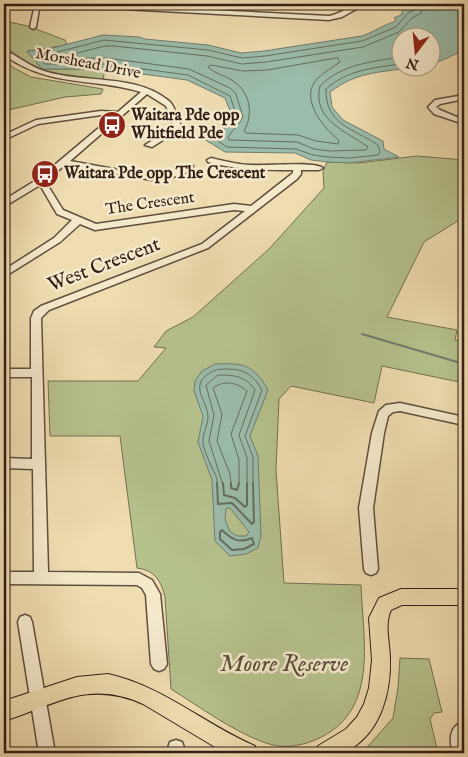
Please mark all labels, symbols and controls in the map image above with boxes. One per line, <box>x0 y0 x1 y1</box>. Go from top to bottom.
north arrow <box>390 28 440 78</box>
street label: Morshead Drive <box>34 44 142 84</box>
text: N <box>404 53 422 74</box>
place label: Waitara Pde opp Whitfield Pde <box>130 106 240 144</box>
bus stop icon: Waitara Pde opp Whitfield Pde <box>97 110 127 140</box>
bus stop icon: Waitara Pde opp The Crescent <box>30 159 60 189</box>
place label: Waitara Pde opp The Crescent <box>63 164 266 184</box>
street label: The Crescent <box>104 188 196 220</box>
street label: West Crescent <box>44 232 164 298</box>
park label: Moore Reserve <box>220 649 348 680</box>

